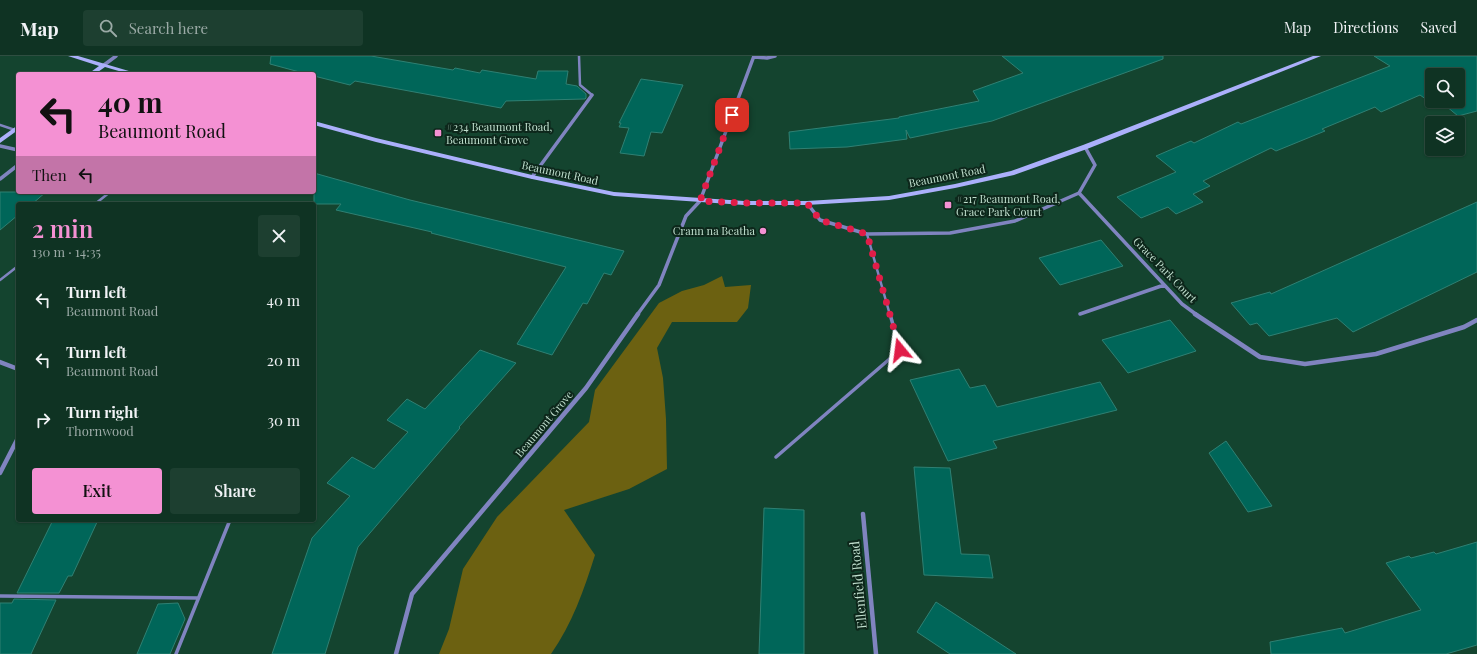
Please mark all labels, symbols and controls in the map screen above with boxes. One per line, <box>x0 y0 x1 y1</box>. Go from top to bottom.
search box <box>83 10 363 46</box>
text: Map <box>20 15 59 41</box>
icon: search <box>97 17 119 39</box>
text: Search here <box>129 18 208 38</box>
text: Map <box>1284 18 1311 37</box>
text: Directions <box>1333 18 1399 37</box>
text: Saved <box>1421 18 1457 37</box>
map controls <box>1425 68 1465 156</box>
button: search <box>1425 68 1465 108</box>
text: 40 m <box>98 83 163 120</box>
icon: left <box>32 88 84 140</box>
pin <box>715 98 749 132</box>
icon: arrive <box>721 104 743 126</box>
button: layers <box>1425 116 1465 156</box>
text: Beaumont Road <box>98 119 226 143</box>
place label: #234 Beaumont Road, Beaumont Grove <box>446 119 553 147</box>
marker: #234 Beaumont Road, Beaumont Grove <box>433 128 443 138</box>
street label: Beaumont Road <box>520 157 600 188</box>
street label: Beaumont Road <box>907 161 987 190</box>
icon: left <box>75 164 97 186</box>
text: Then <box>32 165 67 185</box>
place label: #217 Beaumont Road, Grace Park Court <box>956 191 1061 219</box>
marker: #217 Beaumont Road, Grace Park Court <box>943 200 953 210</box>
text: 2 min <box>32 212 93 244</box>
button: close <box>258 215 300 257</box>
place label: Crann na Beatha <box>673 223 756 238</box>
marker: Crann na Beatha <box>758 226 768 236</box>
street label: Grace Park Court <box>1130 234 1201 306</box>
text: 130 m · 14:35 <box>32 243 101 260</box>
text: Turn left <box>66 282 127 302</box>
icon: left <box>32 289 54 311</box>
text: 40 m <box>267 290 300 310</box>
text: Beaumont Road <box>66 302 158 319</box>
position arrow <box>879 329 921 371</box>
text: Turn left <box>66 342 127 362</box>
icon: left <box>32 349 54 371</box>
text: 20 m <box>267 350 300 370</box>
text: Beaumont Road <box>66 362 158 379</box>
street label: Beaumont Grove <box>511 387 576 460</box>
text: Turn right <box>66 402 139 422</box>
icon: right <box>32 409 54 431</box>
text: 30 m <box>267 410 300 430</box>
text: Thornwood <box>66 422 134 439</box>
button: Exit <box>32 468 162 514</box>
button: Share <box>170 468 300 514</box>
street label: Ellenfield Road <box>845 540 870 630</box>

